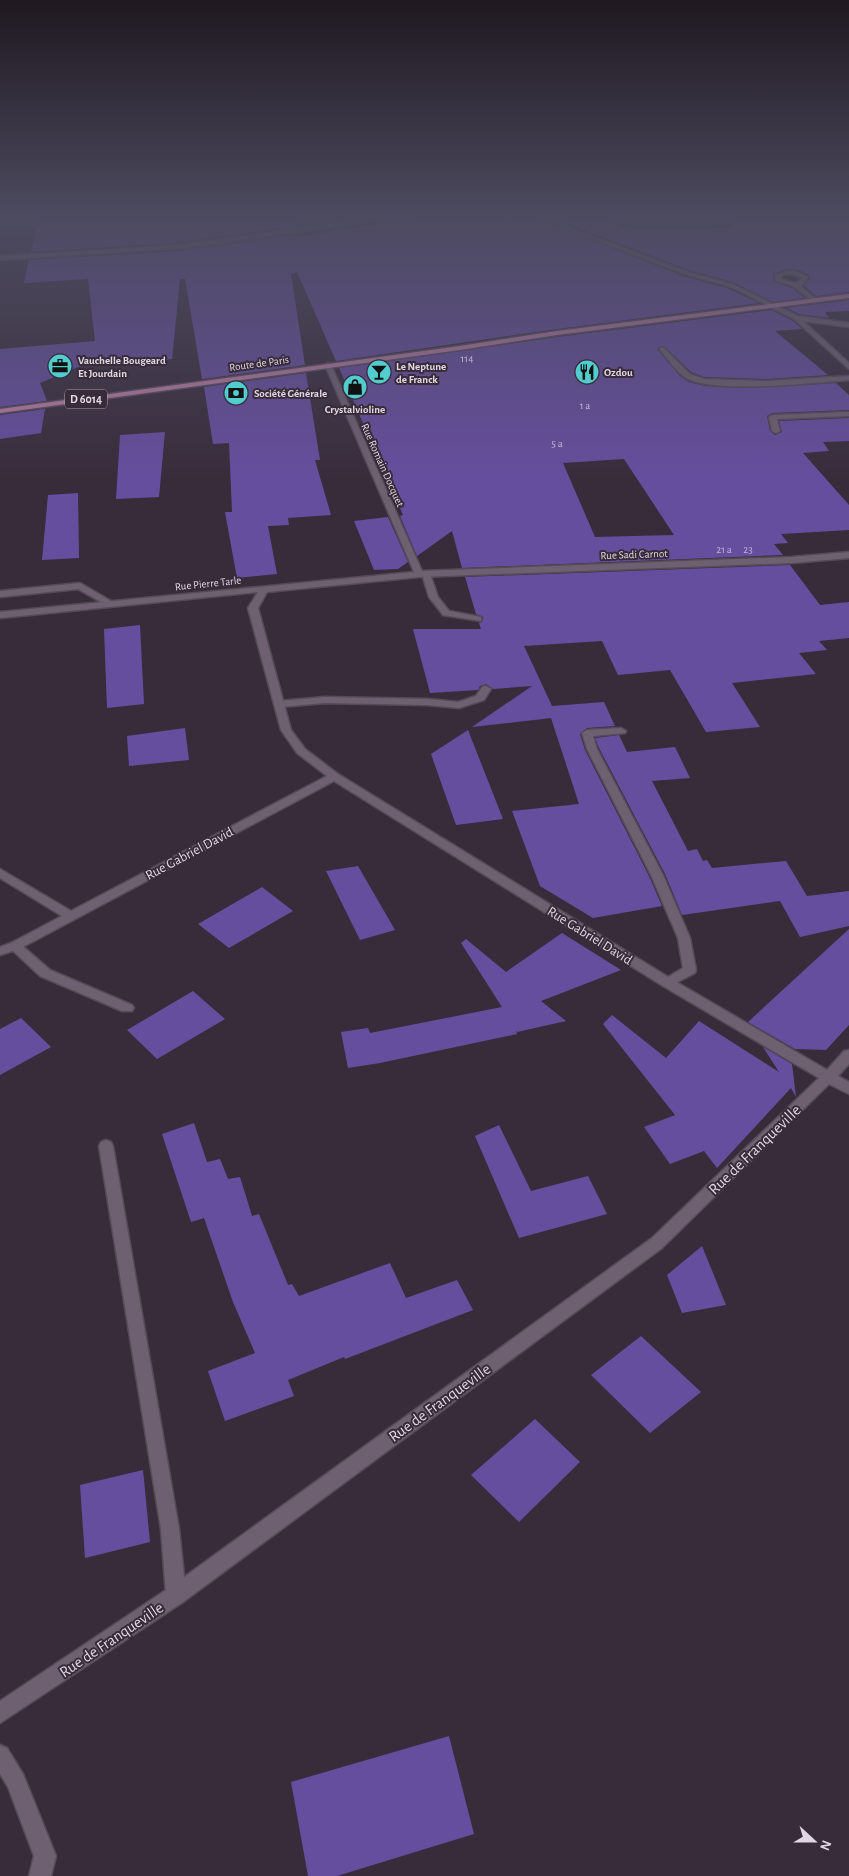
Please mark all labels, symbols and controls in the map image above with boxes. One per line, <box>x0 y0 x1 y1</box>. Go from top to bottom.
office icon: Vauchelle Bougeard Et Jourdain <box>47 353 73 379</box>
house number: 114 <box>461 353 473 364</box>
street label: Route de Paris <box>228 354 290 373</box>
place label: Vauchelle Bougeard Et Jourdain <box>78 355 166 379</box>
bar icon: Le Neptune de Franck <box>366 359 392 385</box>
restaurant icon: Ozdou <box>574 359 600 385</box>
place label: Le Neptune de Franck <box>396 361 446 385</box>
place label: Ozdou <box>604 367 633 378</box>
shop icon: Crystalvioline <box>342 374 368 400</box>
bank icon: Société Générale <box>223 380 249 406</box>
place label: Société Générale <box>254 388 327 399</box>
road number: D 6014 <box>65 389 107 408</box>
house number: 1 a <box>580 400 590 411</box>
place label: Crystalvioline <box>325 404 385 415</box>
street label: Rue Romain Docquet <box>359 422 406 509</box>
house number: 5 a <box>551 438 563 449</box>
house number: 21 a <box>716 544 732 555</box>
house number: 23 <box>743 544 753 555</box>
street label: Rue Sadi Carnot <box>600 548 668 561</box>
street label: Rue Pierre Tarle <box>174 575 242 592</box>
street label: Rue Gabriel David <box>143 825 236 883</box>
street label: Rue Gabriel David <box>545 904 634 968</box>
street label: Rue de Franqueville <box>705 1102 804 1198</box>
street label: Rue de Franqueville <box>386 1361 493 1445</box>
street label: Rue de Franqueville <box>57 1599 166 1680</box>
north arrow <box>789 1816 839 1866</box>
text: N <box>817 1838 833 1852</box>

